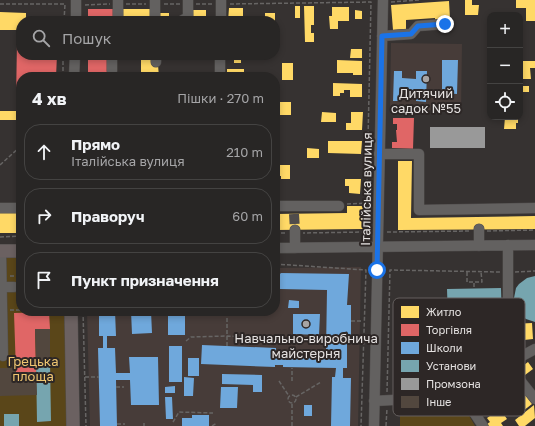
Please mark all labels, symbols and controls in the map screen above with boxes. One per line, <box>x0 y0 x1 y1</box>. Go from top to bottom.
map controls <box>487 12 523 120</box>
button: + <box>487 12 523 48</box>
route end <box>436 15 454 33</box>
search box <box>16 16 280 60</box>
icon: search <box>30 27 52 49</box>
text: Пошук <box>62 29 111 47</box>
button: − <box>487 48 523 84</box>
marker: Дитячий садок №55 <box>421 74 431 84</box>
button: locate <box>487 84 523 120</box>
place label: Дитячий садок №55 <box>391 85 461 116</box>
text: 4 хв <box>32 88 67 109</box>
text: Пішки · 270 m <box>177 90 264 106</box>
street label: Італійська вулиця <box>357 132 375 246</box>
text: Прямо <box>71 135 120 153</box>
icon: ahead <box>33 141 55 163</box>
text: 210 m <box>226 144 263 160</box>
text: Італійська вулиця <box>71 153 185 169</box>
icon: right <box>33 205 55 227</box>
text: Праворуч <box>71 207 145 225</box>
text: 60 m <box>232 208 263 224</box>
route start <box>368 261 386 279</box>
icon: arrive <box>33 269 55 291</box>
text: Пункт призначення <box>71 271 219 289</box>
legend <box>393 298 525 416</box>
text: Житло <box>426 305 462 318</box>
marker: Навчально-виробнича майстерня <box>301 319 311 329</box>
text: Торгівля <box>426 323 472 336</box>
place label: Навчально-виробнича майстерня <box>234 330 378 361</box>
text: Школи <box>426 341 462 354</box>
park label: Грецька площа <box>8 353 58 384</box>
text: Установи <box>426 359 476 372</box>
text: Промзона <box>426 377 481 390</box>
text: Інше <box>426 395 451 408</box>

